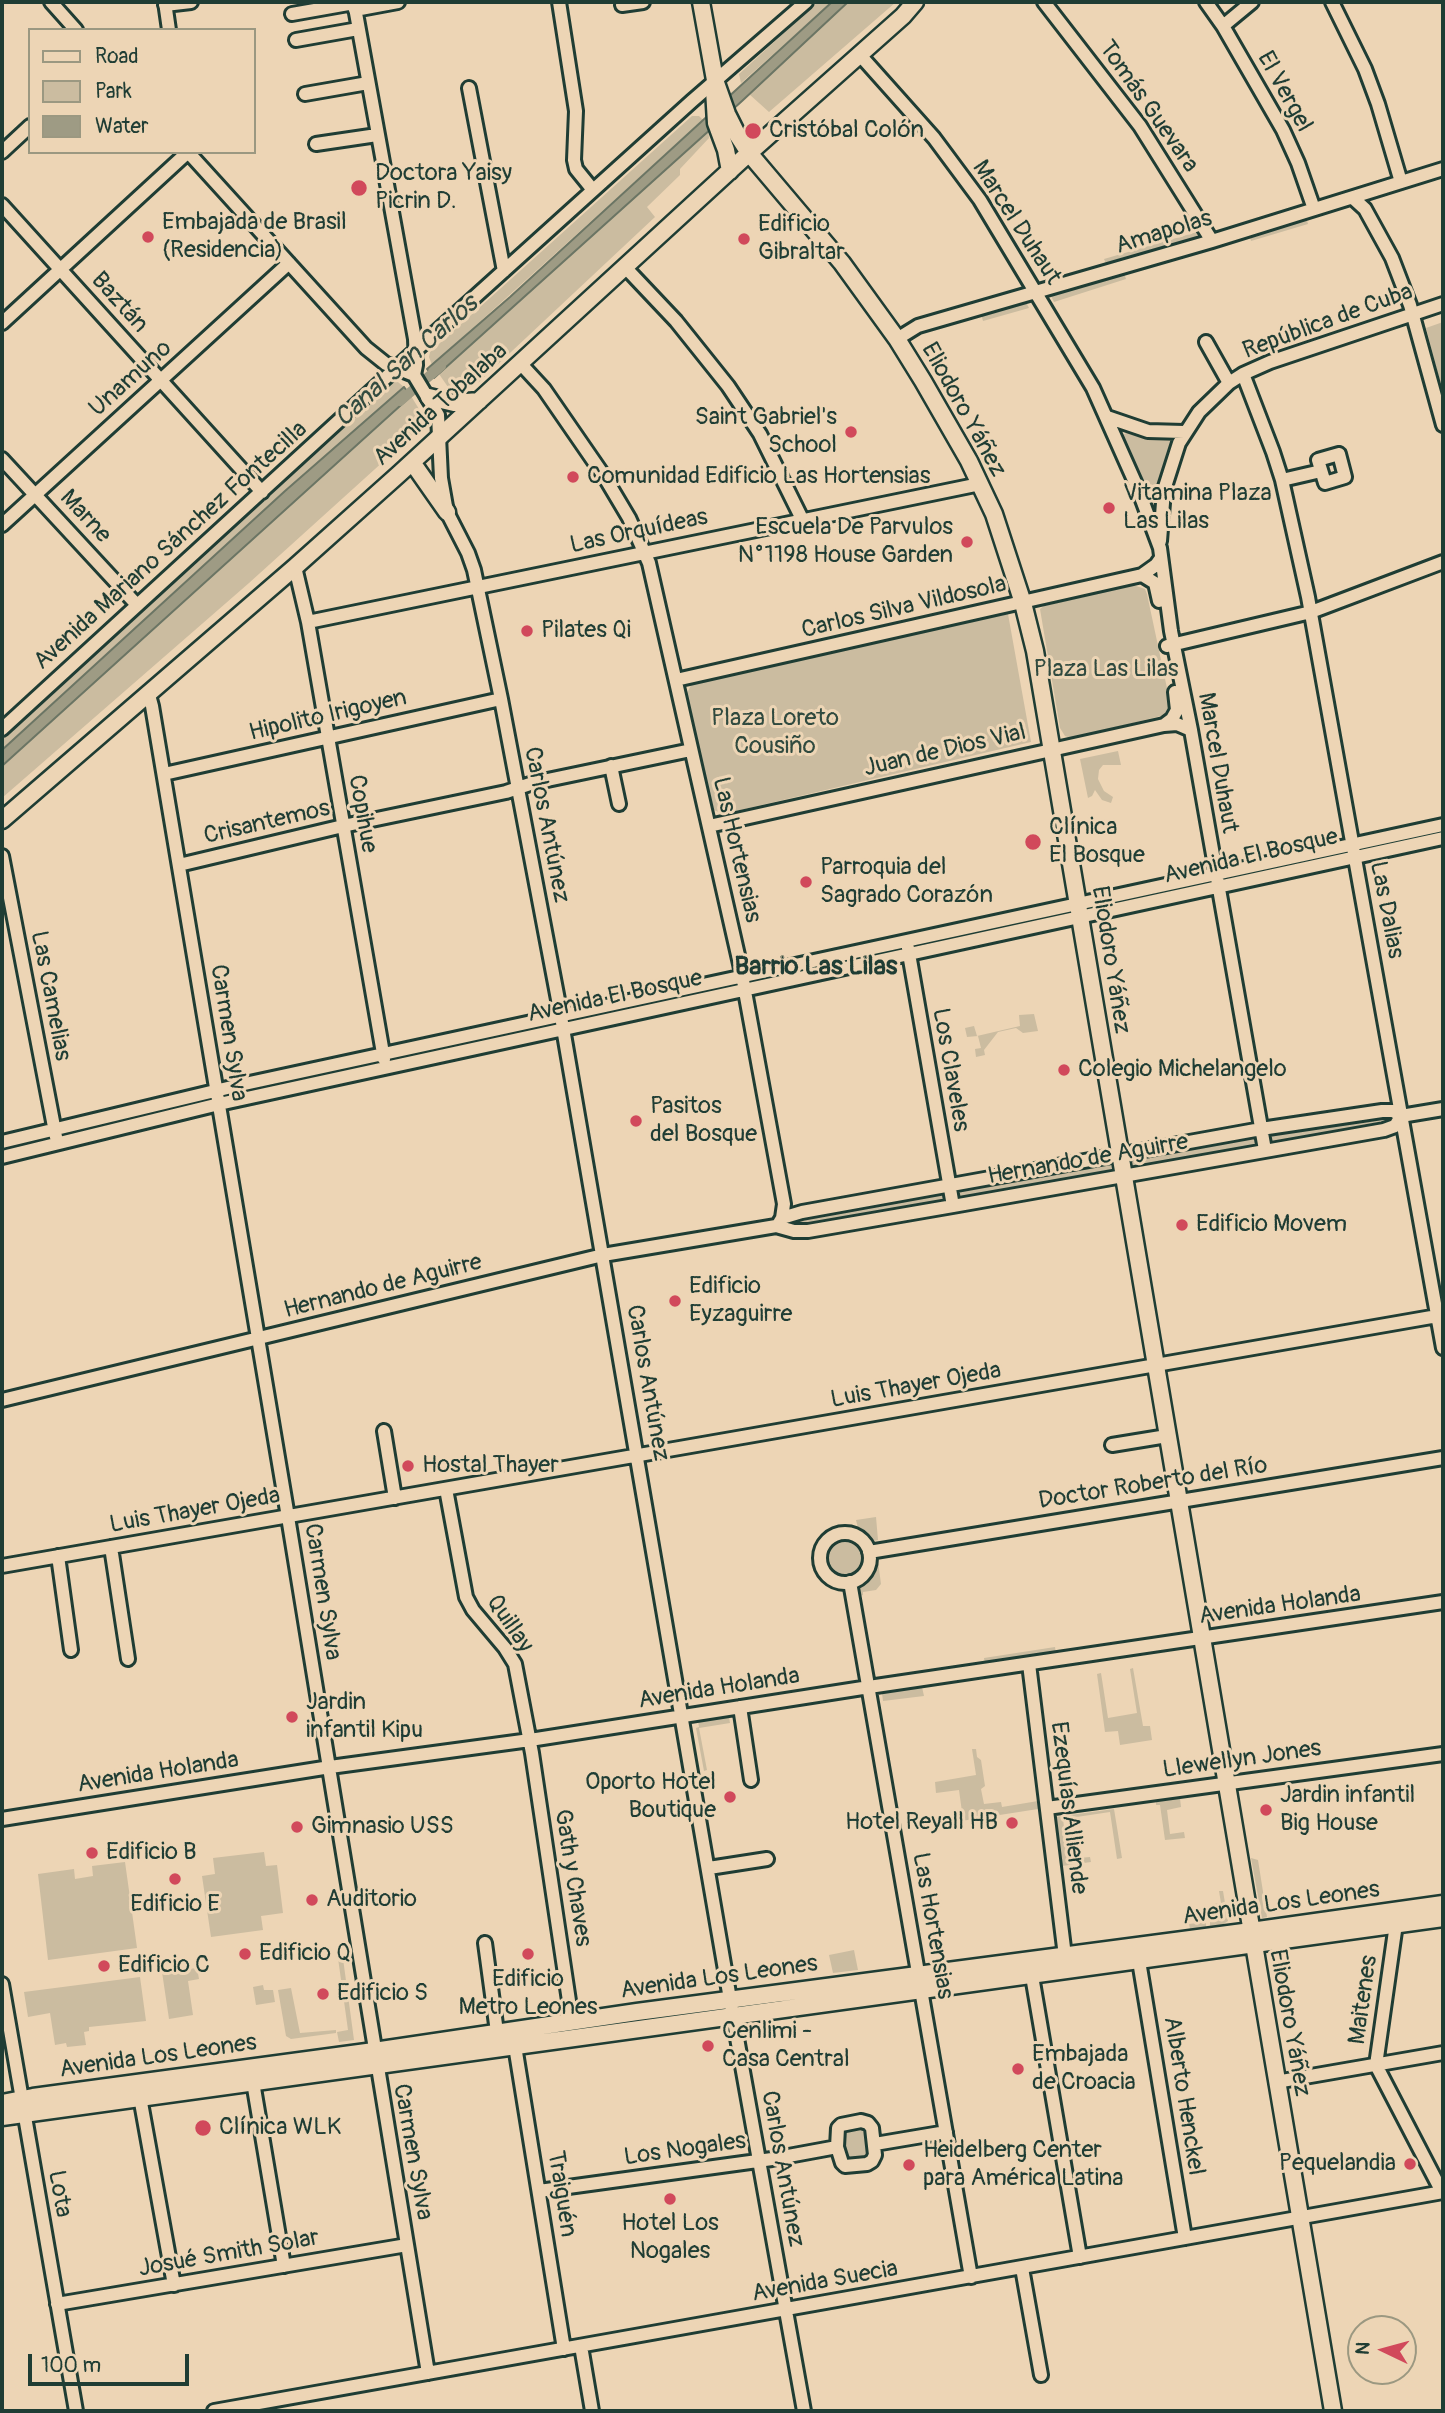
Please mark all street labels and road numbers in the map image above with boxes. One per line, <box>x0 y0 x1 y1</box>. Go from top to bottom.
street label: Tomás Guevara <box>1092 36 1204 178</box>
street label: El Vergel <box>1250 47 1318 137</box>
street label: Marcel Duhaut <box>965 155 1067 291</box>
street label: Amapolas <box>1112 205 1216 261</box>
street label: Baztán <box>84 267 154 339</box>
street label: República de Cuba <box>1239 278 1417 366</box>
street label: Unamuno <box>84 335 178 423</box>
street label: Avenida Tobalaba <box>368 337 514 473</box>
street label: Eliodoro Yáñez <box>914 338 1012 482</box>
street label: Avenida Mariano Sánchez Fontecilla <box>28 416 314 676</box>
street label: Marne <box>53 484 117 550</box>
street label: Las Orquídeas <box>567 503 711 561</box>
street label: Carlos Silva Vildosola <box>799 570 1009 646</box>
street label: Hipolito Irigoyen <box>246 684 410 748</box>
street label: Marcel Duhaut <box>1190 690 1244 836</box>
street label: Juan de Dios Vial <box>861 718 1029 784</box>
street label: Carlos Antúnez <box>517 745 575 905</box>
street label: Copihue <box>341 773 383 855</box>
street label: Las Hortensias <box>705 775 767 925</box>
street label: Crisantemos <box>201 795 333 851</box>
street label: Avenida El Bosque <box>1161 823 1341 891</box>
street label: Las Dalias <box>1362 859 1410 961</box>
street label: Eliodoro Yáñez <box>1084 884 1136 1036</box>
street label: Las Camelias <box>23 929 77 1063</box>
street label: Carmen Sylva <box>203 963 253 1103</box>
street label: Avenida El Bosque <box>525 964 705 1030</box>
street label: Los Claveles <box>925 1006 975 1134</box>
street label: Hernando de Aguirre <box>985 1128 1191 1192</box>
street label: Hernando de Aguirre <box>281 1248 485 1326</box>
street label: Carlos Antúnez <box>619 1303 675 1463</box>
street label: Luis Thayer Ojeda <box>828 1357 1004 1415</box>
street label: Doctor Roberto del Río <box>1036 1452 1270 1516</box>
street label: Luis Thayer Ojeda <box>107 1482 283 1540</box>
street label: Carmen Sylva <box>297 1522 347 1662</box>
street label: Avenida Holanda <box>1197 1580 1363 1632</box>
street label: Quillay <box>479 1589 539 1659</box>
street label: Avenida Holanda <box>636 1662 802 1716</box>
street label: Ezequías Alliende <box>1043 1720 1093 1896</box>
street label: Llewellyn Jones <box>1161 1735 1323 1785</box>
street label: Avenida Holanda <box>75 1746 241 1800</box>
street label: Gath y Chaves <box>547 1807 597 1949</box>
street label: Las Hortensias <box>905 1850 959 2002</box>
street label: Avenida Los Leones <box>1181 1876 1381 1932</box>
street label: Eliodoro Yáñez <box>1262 1947 1316 2099</box>
street label: Avenida Los Leones <box>619 1950 819 2006</box>
street label: Maitenes <box>1343 1953 1385 2047</box>
street label: Alberto Henckel <box>1156 2015 1210 2177</box>
street label: Avenida Los Leones <box>58 2029 258 2085</box>
street label: Carmen Sylva <box>386 2082 438 2222</box>
street label: Carlos Antúnez <box>754 2089 810 2249</box>
street label: Los Nogales <box>622 2127 748 2173</box>
street label: Traiguén <box>540 2149 582 2239</box>
street label: Lota <box>41 2168 77 2220</box>
street label: Josué Smith Solar <box>137 2224 321 2284</box>
street label: Avenida Suecia <box>750 2255 900 2309</box>

